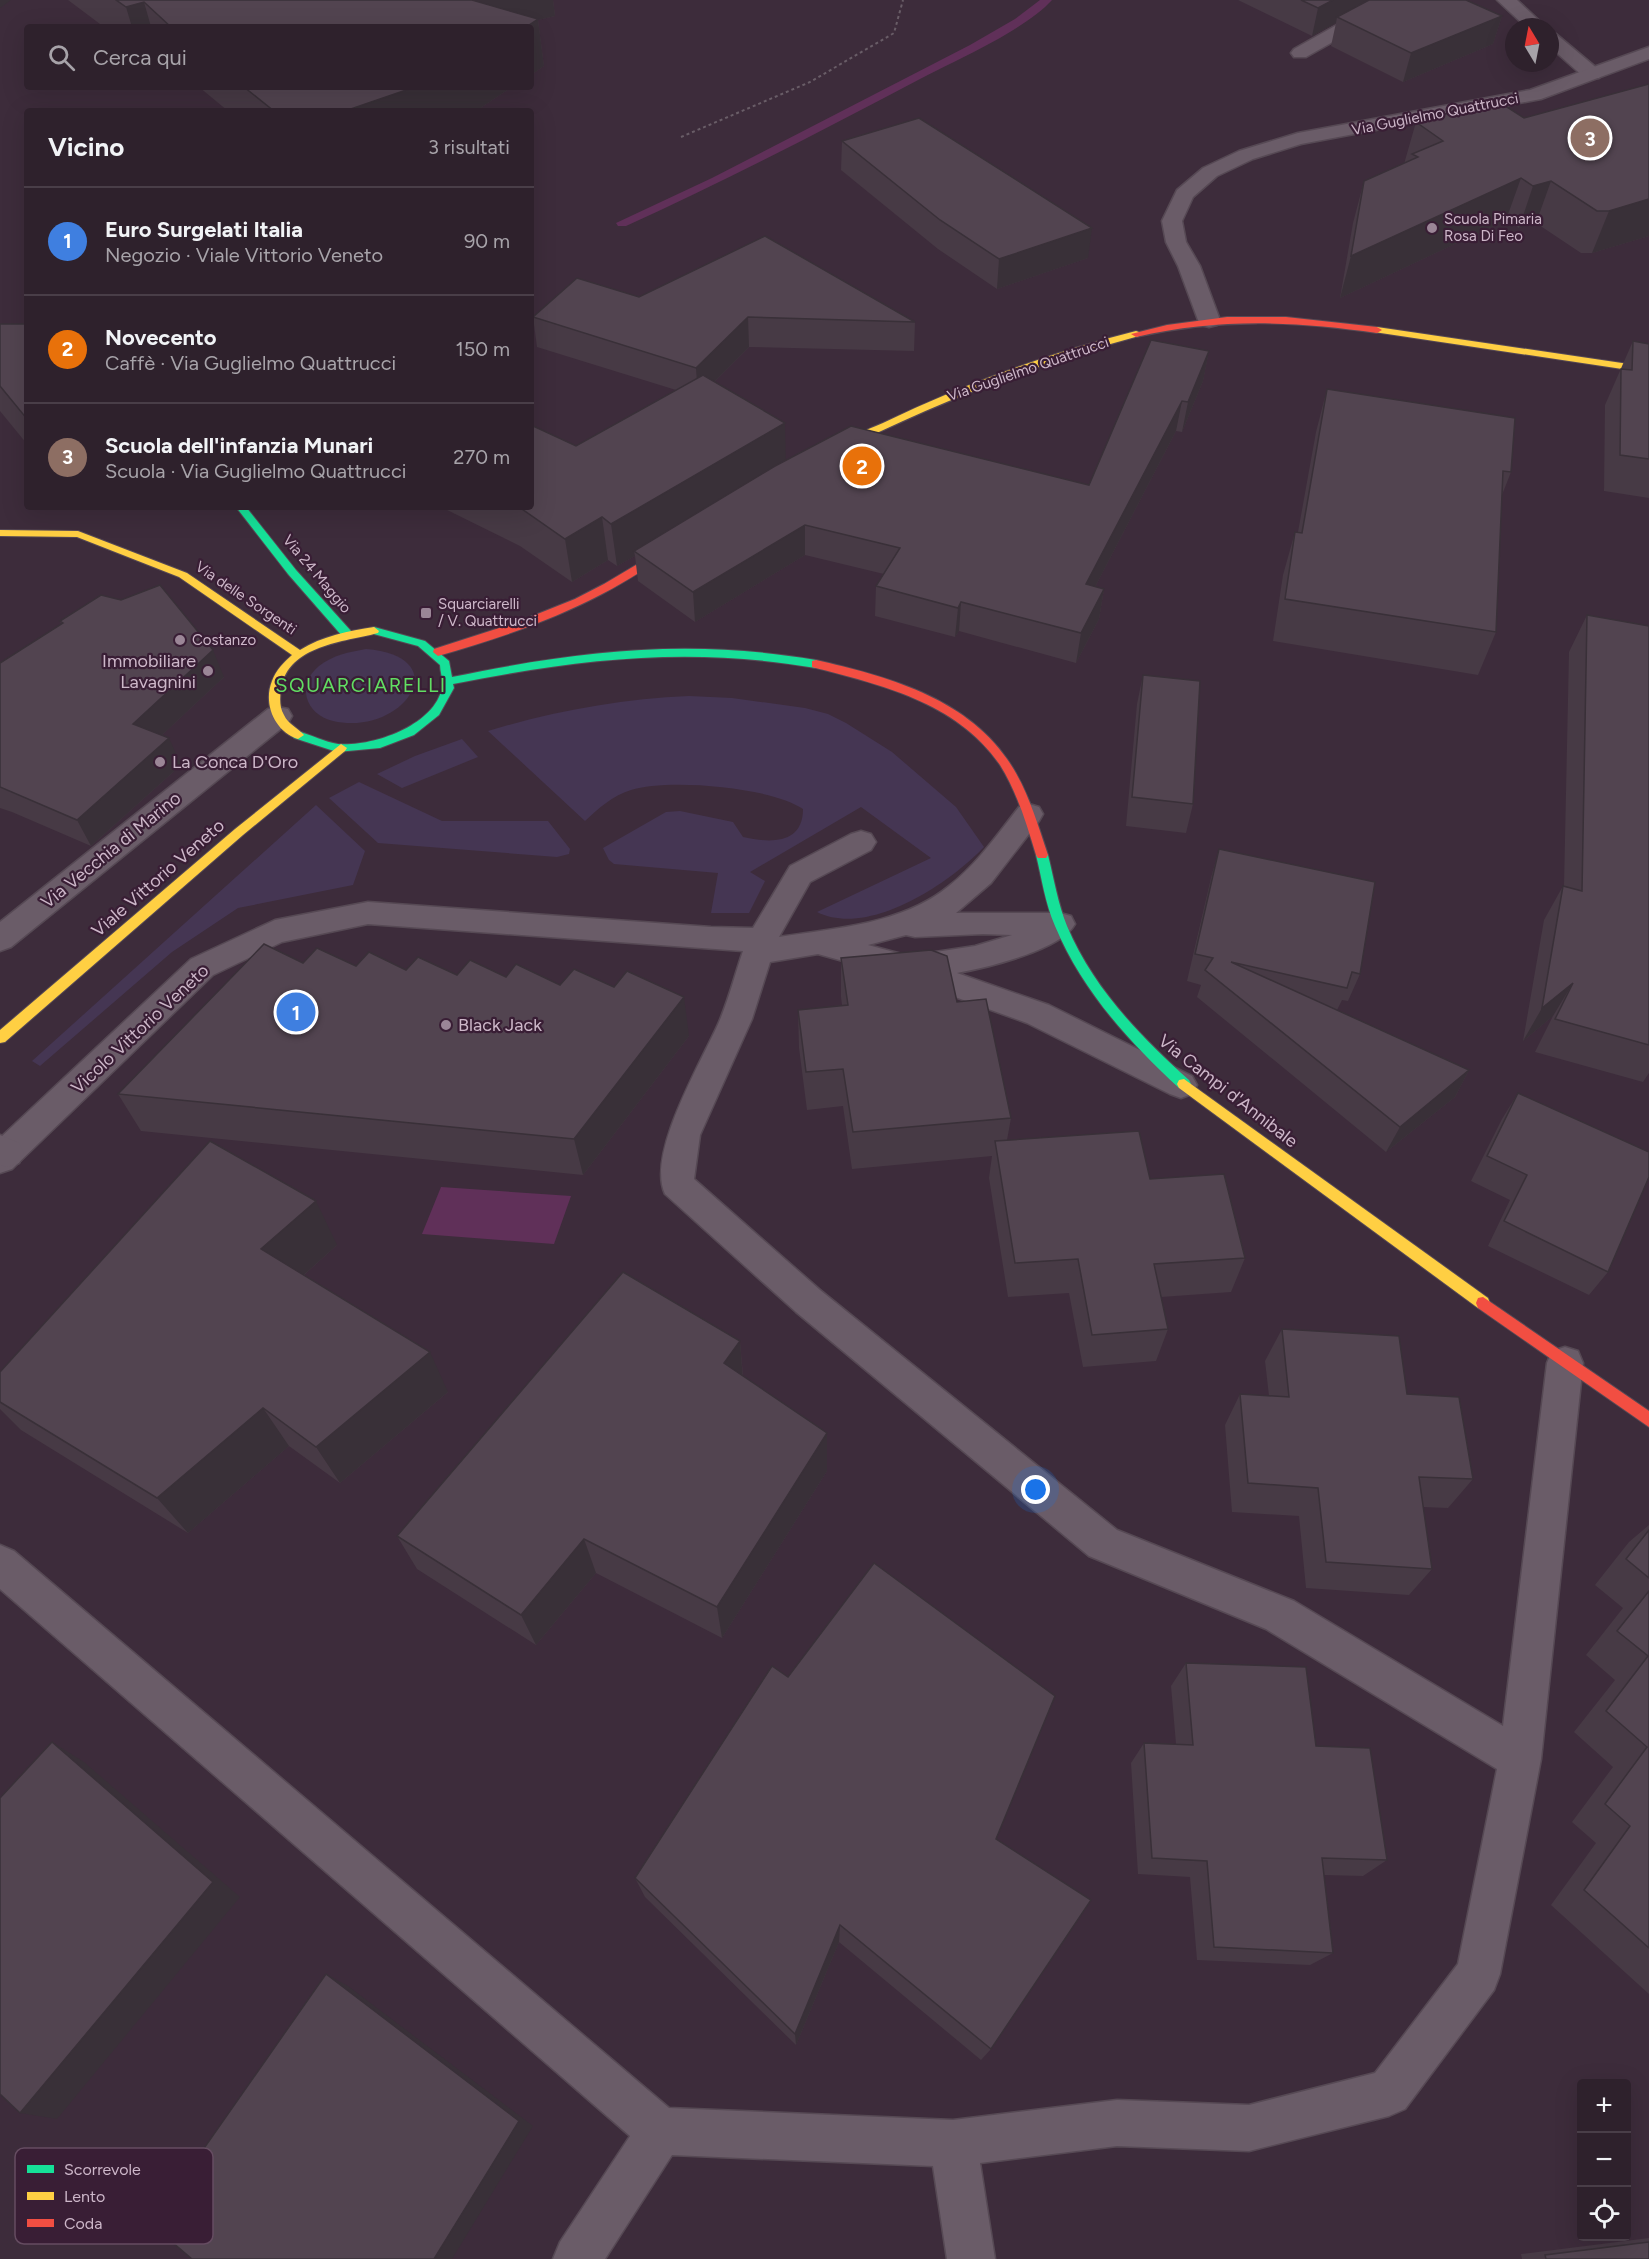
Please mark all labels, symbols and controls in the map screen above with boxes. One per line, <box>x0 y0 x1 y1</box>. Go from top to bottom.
north arrow <box>1505 18 1559 72</box>
search box <box>24 24 534 90</box>
icon: search <box>45 41 78 74</box>
text: Cerca qui <box>93 44 187 71</box>
street label: Via Guglielmo Quattrucci <box>1350 89 1520 139</box>
pin: 3 <box>1570 116 1610 160</box>
text: Vicino <box>48 131 124 163</box>
text: 3 risultati <box>428 135 510 159</box>
place label: Scuola Pimaria Rosa Di Feo <box>1444 210 1542 245</box>
text: Euro Surgelati Italia <box>105 216 303 243</box>
marker: Scuola Pimaria Rosa Di Feo <box>1425 221 1439 235</box>
text: 1 <box>63 229 72 253</box>
text: 90 m <box>464 229 510 253</box>
text: Negozio · Viale Vittorio Veneto <box>105 243 383 267</box>
text: Novecento <box>105 324 217 351</box>
street label: Via Guglielmo Quattrucci <box>945 333 1111 405</box>
text: 2 <box>62 337 73 361</box>
text: 150 m <box>455 337 510 361</box>
text: Caffè · Via Guglielmo Quattrucci <box>105 351 396 375</box>
text: Scuola dell'infanzia Munari <box>105 432 373 459</box>
pin: 2 <box>842 444 882 488</box>
text: 3 <box>62 445 73 469</box>
text: 270 m <box>453 445 510 469</box>
text: Scuola · Via Guglielmo Quattrucci <box>105 459 406 483</box>
street label: Via 24 Maggio <box>279 531 355 617</box>
street label: Via delle Sorgenti <box>192 557 300 639</box>
place label: Squarciarelli / V. Quattrucci <box>438 595 537 630</box>
marker: Squarciarelli / V. Quattrucci <box>419 606 433 620</box>
place label: Costanzo <box>192 631 257 649</box>
marker: Costanzo <box>173 633 187 647</box>
place label: Immobiliare Lavagnini <box>102 650 196 693</box>
marker: Immobiliare Lavagnini <box>201 664 215 678</box>
district label: SQUARCIARELLI <box>275 673 447 697</box>
place label: La Conca D'Oro <box>172 751 298 773</box>
marker: La Conca D'Oro <box>153 755 167 769</box>
street label: Via Vecchia di Marino <box>37 787 185 913</box>
street label: Viale Vittorio Veneto <box>87 814 229 942</box>
street label: Vicolo Vittorio Veneto <box>67 960 213 1098</box>
pin: 1 <box>276 990 316 1034</box>
place label: Black Jack <box>458 1014 542 1036</box>
marker: Black Jack <box>439 1018 453 1032</box>
street label: Via Campi d'Annibale <box>1154 1030 1302 1152</box>
your location <box>1021 1475 1050 1504</box>
map controls <box>1577 2079 1631 2241</box>
button: + <box>1577 2079 1631 2133</box>
button: − <box>1577 2133 1631 2187</box>
legend <box>15 2148 213 2244</box>
text: Scorrevole <box>64 2160 141 2179</box>
text: Lento <box>64 2187 105 2206</box>
button: locate <box>1577 2187 1631 2241</box>
text: Coda <box>64 2214 102 2233</box>

